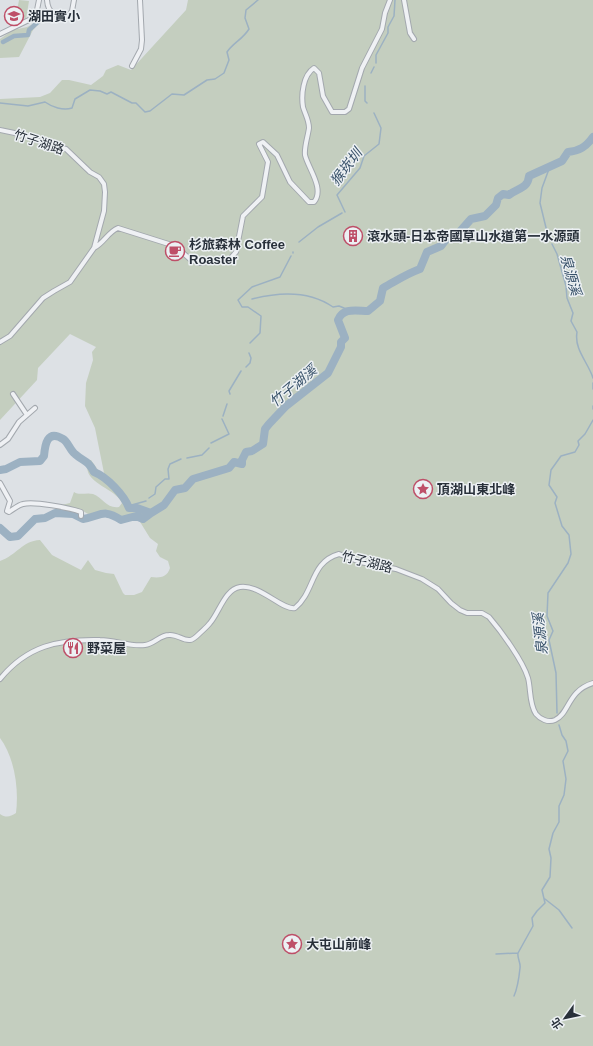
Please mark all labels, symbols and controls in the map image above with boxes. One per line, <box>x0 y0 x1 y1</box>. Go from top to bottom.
school or university icon: 湖田實小 <box>3 5 25 27</box>
place label: 湖田實小 <box>28 9 81 24</box>
street label: 竹子湖路 <box>12 127 66 157</box>
water label: 猴崁圳 <box>327 144 366 189</box>
building icon: 滾水頭-日本帝國草山水道第一水源頭 <box>342 225 364 247</box>
place label: 滾水頭-日本帝國草山水道第一水源頭 <box>367 229 580 244</box>
place label: 杉旅森林 Coffee Roaster <box>189 237 285 267</box>
cafe icon: 杉旅森林 Coffee Roaster <box>164 240 186 262</box>
water label: 泉源溪 <box>558 253 585 299</box>
water label: 竹子湖溪 <box>266 361 321 410</box>
place icon: 頂湖山東北峰 <box>412 478 434 500</box>
place label: 頂湖山東北峰 <box>437 482 516 497</box>
street label: 竹子湖路 <box>340 548 394 576</box>
water label: 泉源溪 <box>530 610 550 656</box>
restaurant icon: 野菜屋 <box>62 637 84 659</box>
place label: 野菜屋 <box>87 641 126 656</box>
place icon: 大屯山前峰 <box>281 933 303 955</box>
place label: 大屯山前峰 <box>306 937 372 952</box>
north arrow <box>545 998 585 1038</box>
text: 北 <box>549 1016 565 1031</box>

